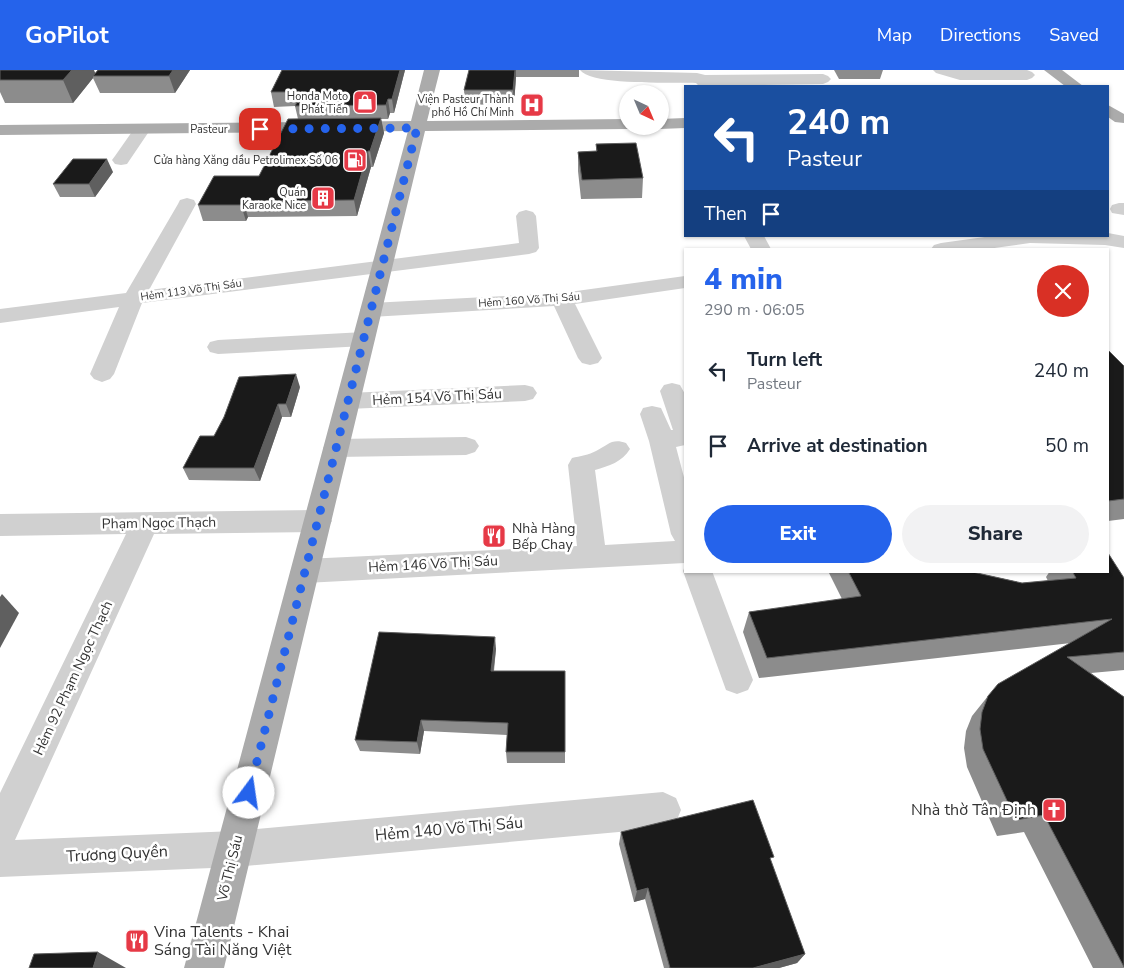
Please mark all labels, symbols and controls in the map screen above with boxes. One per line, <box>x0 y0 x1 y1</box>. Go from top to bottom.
text: GoPilot <box>25 19 109 51</box>
text: Map <box>877 23 912 47</box>
text: Directions <box>940 23 1021 47</box>
text: Saved <box>1049 23 1099 47</box>
north arrow <box>619 85 669 135</box>
map controls <box>619 85 669 135</box>
place label: Honda Moto Phát Tiến <box>287 89 348 117</box>
shop icon: Honda Moto Phát Tiến <box>352 89 378 115</box>
place label: Viện Pasteur Thành phố Hồ Chí Minh <box>416 92 514 120</box>
hospital icon: Viện Pasteur Thành phố Hồ Chí Minh <box>519 92 545 118</box>
text: 240 m <box>787 99 890 146</box>
icon: left <box>704 105 769 170</box>
pin <box>239 108 281 150</box>
icon: arrive <box>246 115 274 143</box>
street label: Pasteur <box>190 122 228 137</box>
text: Pasteur <box>787 144 862 174</box>
fuel station icon: Cửa hàng Xăng dầu Petrolimex Số 06 <box>342 147 368 173</box>
place label: Cửa hàng Xăng dầu Petrolimex Số 06 <box>154 153 338 168</box>
place label: Quán Karaoke Nice <box>242 185 306 213</box>
building icon: Quán Karaoke Nice <box>310 185 336 211</box>
icon: arrive <box>757 200 785 228</box>
text: Then <box>704 201 747 227</box>
text: 4 min <box>704 259 783 300</box>
button: close <box>1037 265 1089 317</box>
street label: Hẻm 113 Võ Thị Sáu <box>139 275 243 305</box>
street label: Hẻm 160 Võ Thị Sáu <box>478 289 580 311</box>
text: 290 m · 06:05 <box>704 299 805 321</box>
text: Turn left <box>747 347 822 373</box>
icon: left <box>704 357 732 385</box>
text: 240 m <box>1034 358 1089 384</box>
text: Pasteur <box>747 373 802 395</box>
street label: Hẻm 154 Võ Thị Sáu <box>372 384 502 410</box>
icon: arrive <box>704 432 732 460</box>
text: Arrive at destination <box>747 433 928 459</box>
text: 50 m <box>1045 433 1089 459</box>
button: Exit <box>704 505 892 563</box>
button: Share <box>902 505 1089 563</box>
street label: Phạm Ngọc Thạch <box>102 513 216 533</box>
place label: Nhà Hàng Bếp Chay <box>512 519 576 554</box>
restaurant icon: Nhà Hàng Bếp Chay <box>481 523 507 549</box>
street label: Hẻm 146 Võ Thị Sáu <box>368 551 498 577</box>
street label: Hẻm 92 Phạm Ngọc Thạch <box>29 598 117 758</box>
position arrow <box>222 766 274 818</box>
church icon: Nhà thờ Tân Định <box>1041 797 1067 823</box>
place label: Nhà thờ Tân Định <box>911 799 1036 821</box>
street label: Hẻm 140 Võ Thị Sáu <box>374 812 524 846</box>
street label: Võ Thị Sáu <box>212 833 247 904</box>
street label: Trương Quyền <box>66 840 168 868</box>
place label: Vina Talents - Khai Sáng Tài Năng Việt <box>153 921 292 961</box>
restaurant icon: Vina Talents - Khai Sáng Tài Năng Việt <box>124 928 150 954</box>

